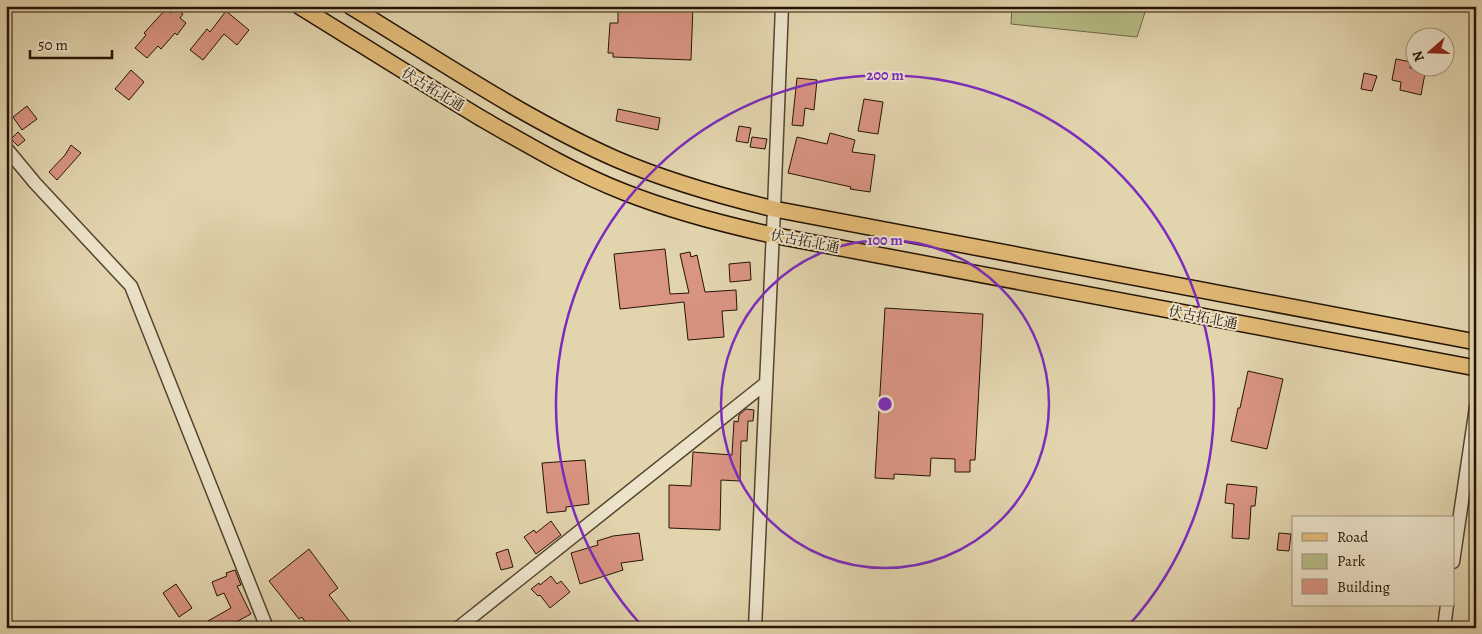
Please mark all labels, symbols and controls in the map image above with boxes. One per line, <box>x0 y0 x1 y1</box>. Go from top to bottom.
scale bar <box>30 28 112 60</box>
north arrow <box>1404 28 1454 78</box>
text: 50 m <box>38 35 68 55</box>
text: N <box>1408 48 1429 64</box>
street label: 伏古拓北通 <box>398 63 468 116</box>
text: 200 m <box>866 65 904 85</box>
street label: 伏古拓北通 <box>769 225 841 257</box>
text: 100 m <box>867 230 903 250</box>
street label: 伏古拓北通 <box>1167 301 1239 333</box>
centre of rings <box>876 395 894 413</box>
legend <box>1292 516 1454 606</box>
text: Road <box>1337 527 1369 547</box>
text: Park <box>1337 551 1366 571</box>
text: Building <box>1337 577 1390 597</box>

